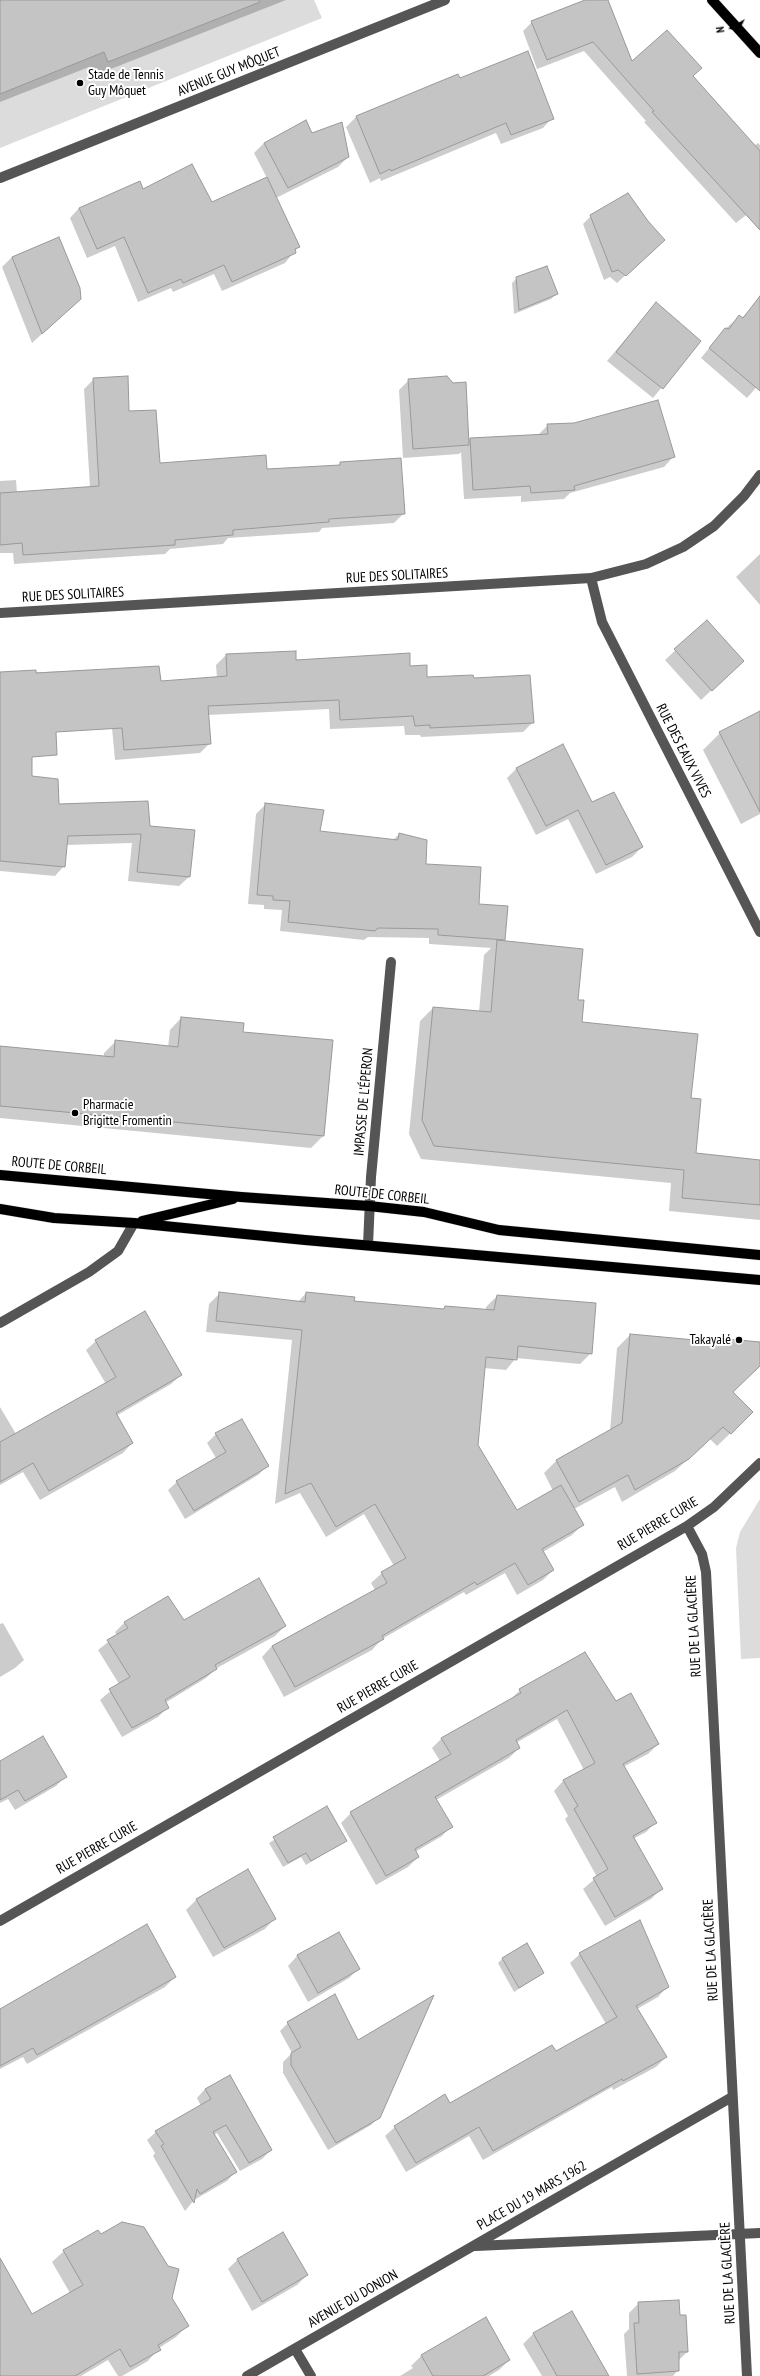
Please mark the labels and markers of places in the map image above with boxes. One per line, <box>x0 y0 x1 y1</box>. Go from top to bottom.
place label: Stade de Tennis Guy Môquet <box>88 67 164 100</box>
marker: Stade de Tennis Guy Môquet <box>75 78 85 88</box>
place label: Pharmacie Brigitte Fromentin <box>83 1097 172 1130</box>
marker: Pharmacie Brigitte Fromentin <box>70 1108 80 1118</box>
place label: Takayalé <box>689 1332 731 1348</box>
marker: Takayalé <box>734 1335 744 1345</box>

